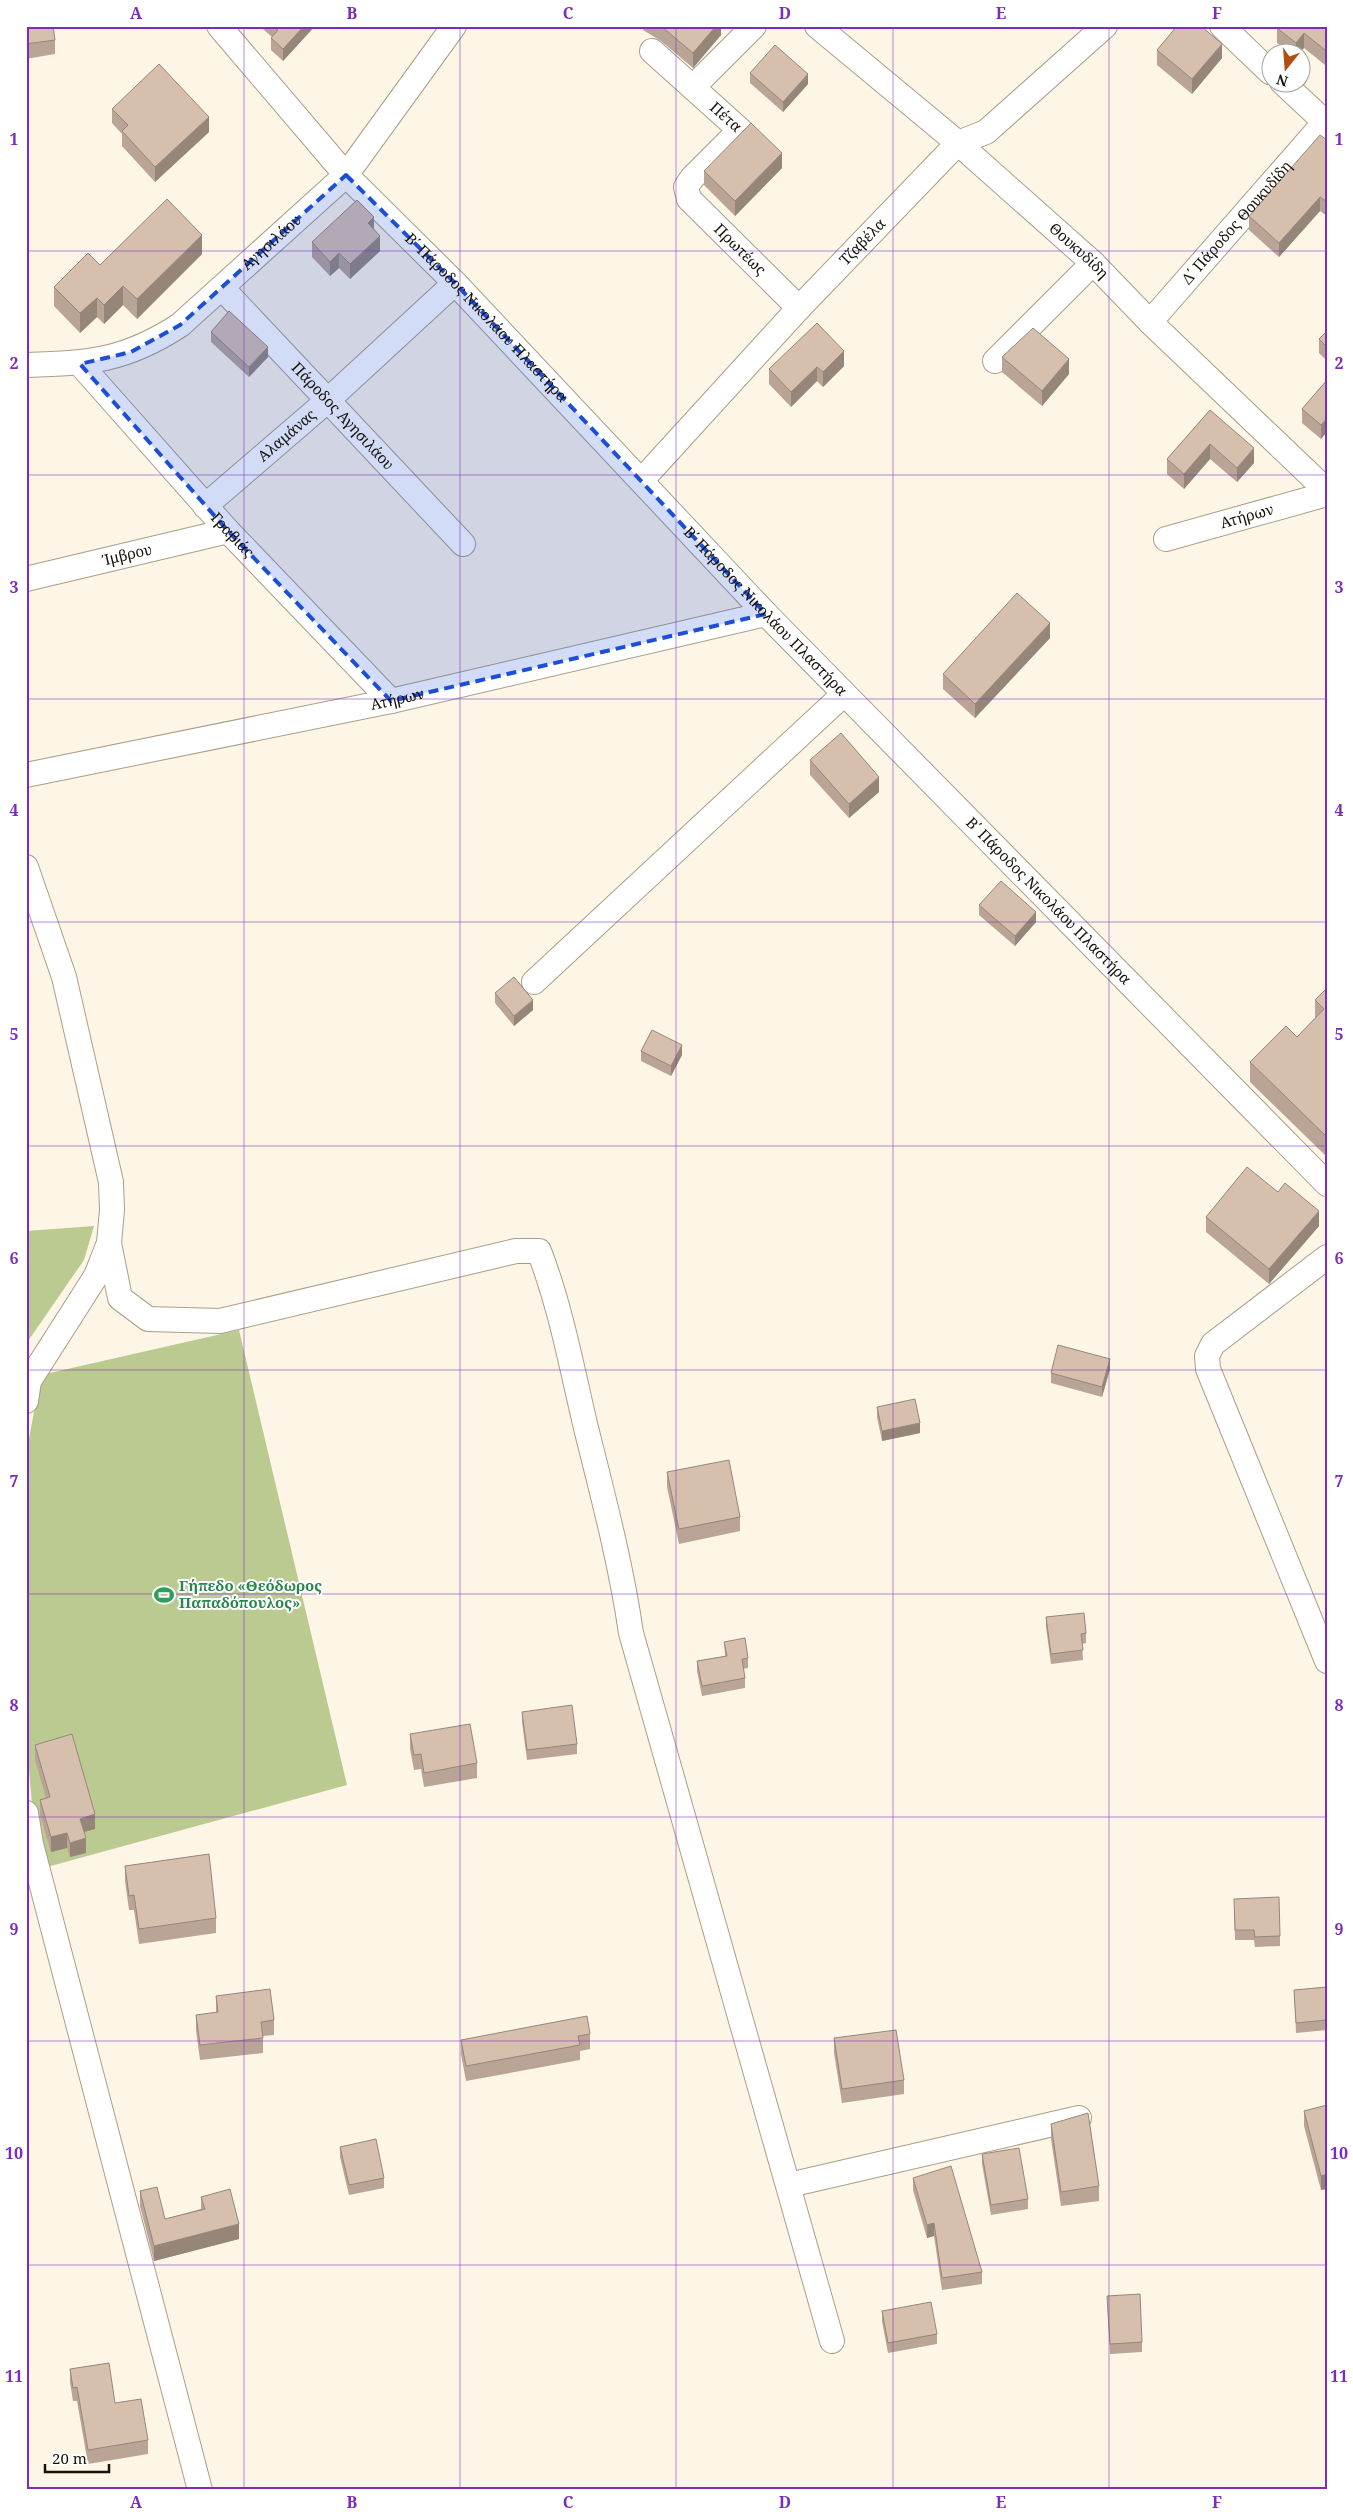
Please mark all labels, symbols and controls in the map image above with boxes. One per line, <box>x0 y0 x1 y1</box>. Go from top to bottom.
text: A <box>130 2 143 24</box>
text: B <box>347 2 358 24</box>
text: C <box>563 2 574 24</box>
text: D <box>779 2 791 24</box>
text: E <box>996 2 1006 24</box>
text: F <box>1212 2 1222 24</box>
north arrow <box>1260 42 1310 92</box>
text: N <box>1274 70 1290 92</box>
street label: Πέτα <box>706 97 747 136</box>
text: 1 <box>9 128 19 150</box>
text: 1 <box>1334 128 1344 150</box>
street label: Δ΄ Πάροδος Θουκυδίδη <box>1177 156 1296 288</box>
street label: Αγησιλάου <box>236 209 305 274</box>
street label: Τζαβέλα <box>835 213 890 269</box>
street label: Θουκυδίδη <box>1045 218 1114 282</box>
street label: Πρωτέως <box>710 219 771 279</box>
street label: Β΄ Πάροδος Νικολάου Πλαστήρα <box>401 228 573 406</box>
text: 2 <box>9 352 19 374</box>
text: 2 <box>1334 352 1344 374</box>
street label: Πάροδος Αγησιλάου <box>288 357 399 474</box>
street label: Αλαμάνας <box>253 404 320 466</box>
street label: Ατήρων <box>1218 498 1276 532</box>
street label: Γραβιάς <box>207 508 259 561</box>
street label: Β΄ Πάροδος Νικολάου Πλαστήρα <box>680 522 852 700</box>
street label: Ίμβρου <box>99 538 154 570</box>
text: 3 <box>9 576 19 598</box>
text: 3 <box>1334 576 1344 598</box>
street label: Ατήρων <box>369 683 426 714</box>
text: 4 <box>9 799 19 821</box>
text: 4 <box>1334 799 1344 821</box>
street label: Β΄ Πάροδος Νικολάου Πλαστήρα <box>962 812 1136 989</box>
text: 5 <box>9 1023 19 1045</box>
text: 5 <box>1334 1023 1344 1045</box>
text: 6 <box>9 1247 19 1269</box>
text: 6 <box>1334 1247 1344 1269</box>
text: 7 <box>9 1470 19 1492</box>
text: 7 <box>1334 1470 1344 1492</box>
place label: Γήπεδο «Θεόδωρος Παπαδόπουλος» <box>179 1575 322 1612</box>
sports icon: Γήπεδο «Θεόδωρος Παπαδόπουλος» <box>153 1584 175 1606</box>
text: 8 <box>9 1694 19 1716</box>
text: 8 <box>1334 1694 1344 1716</box>
text: 9 <box>9 1918 19 1940</box>
text: 9 <box>1334 1918 1344 1940</box>
text: 10 <box>5 2142 23 2164</box>
text: 10 <box>1330 2142 1348 2164</box>
text: 11 <box>5 2365 23 2387</box>
text: 11 <box>1330 2365 1348 2387</box>
scale bar <box>45 2441 109 2473</box>
text: 20 m <box>52 2448 87 2468</box>
text: A <box>130 2491 143 2513</box>
text: B <box>347 2491 358 2513</box>
text: C <box>563 2491 574 2513</box>
text: D <box>779 2491 791 2513</box>
text: E <box>996 2491 1006 2513</box>
text: F <box>1212 2491 1222 2513</box>

